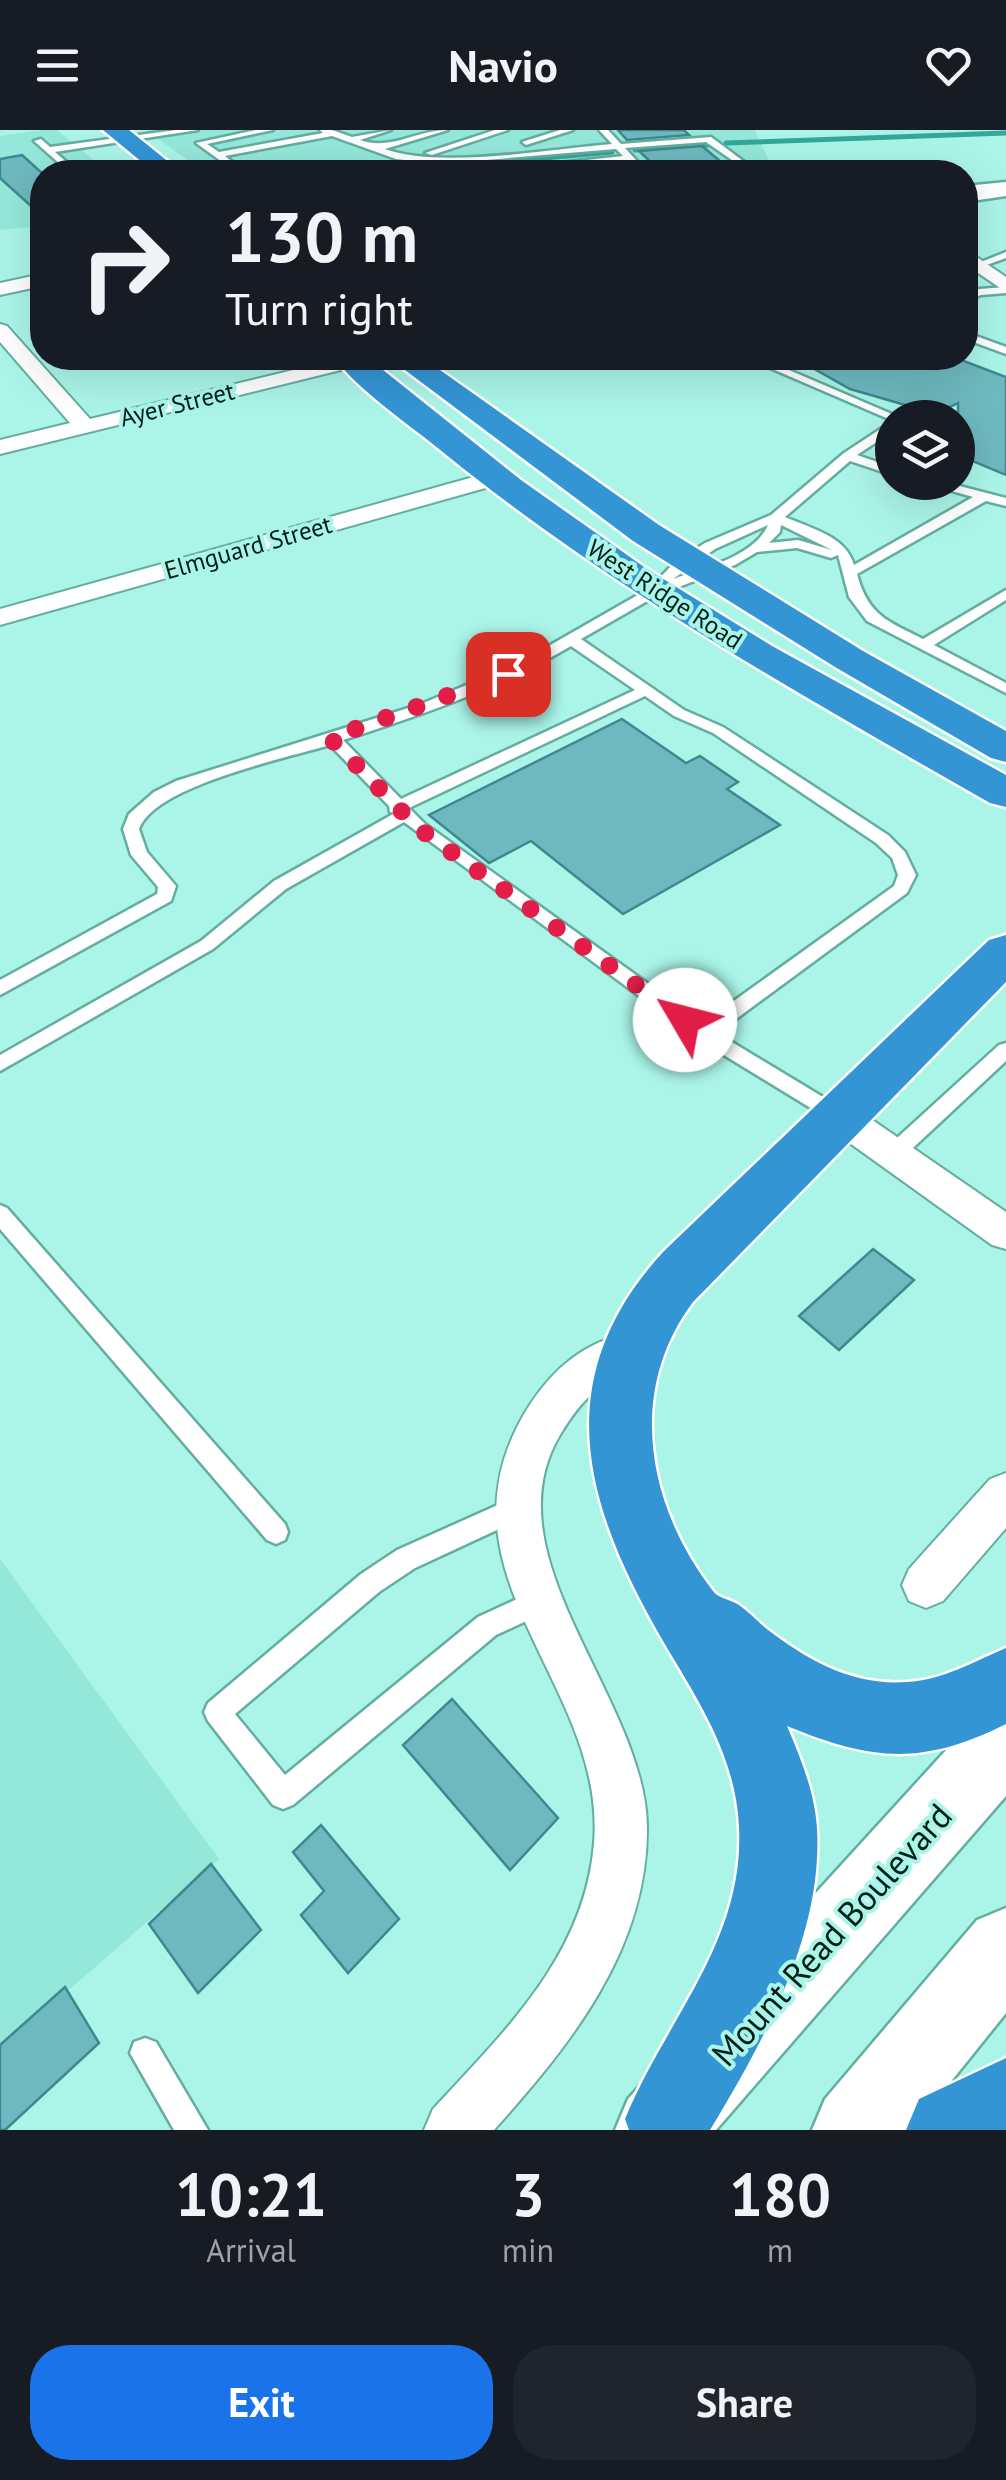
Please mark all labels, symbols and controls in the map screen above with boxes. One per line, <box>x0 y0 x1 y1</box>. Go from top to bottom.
text: Navio <box>448 36 558 94</box>
icon: menu <box>30 38 85 93</box>
icon: heart <box>921 38 976 93</box>
text: 130 m <box>225 191 418 281</box>
icon: right <box>60 200 190 330</box>
text: Turn right <box>225 279 413 337</box>
street label: Ayer Street <box>116 374 238 434</box>
map controls <box>875 400 975 500</box>
button: layers <box>875 400 975 500</box>
street label: Elmguard Street <box>161 508 336 586</box>
street label: West Ridge Road <box>581 532 749 656</box>
pin <box>466 632 551 717</box>
icon: arrive <box>481 647 536 702</box>
position arrow <box>633 968 737 1072</box>
street label: Mount Read Boulevard <box>701 1793 962 2075</box>
text: 10:21 <box>175 2155 327 2233</box>
text: 3 <box>511 2155 545 2233</box>
text: 180 <box>729 2155 831 2233</box>
text: Arrival <box>206 2229 296 2271</box>
text: min <box>502 2229 554 2271</box>
text: m <box>767 2229 793 2271</box>
button: Exit <box>30 2345 493 2460</box>
button: Share <box>513 2345 976 2460</box>

